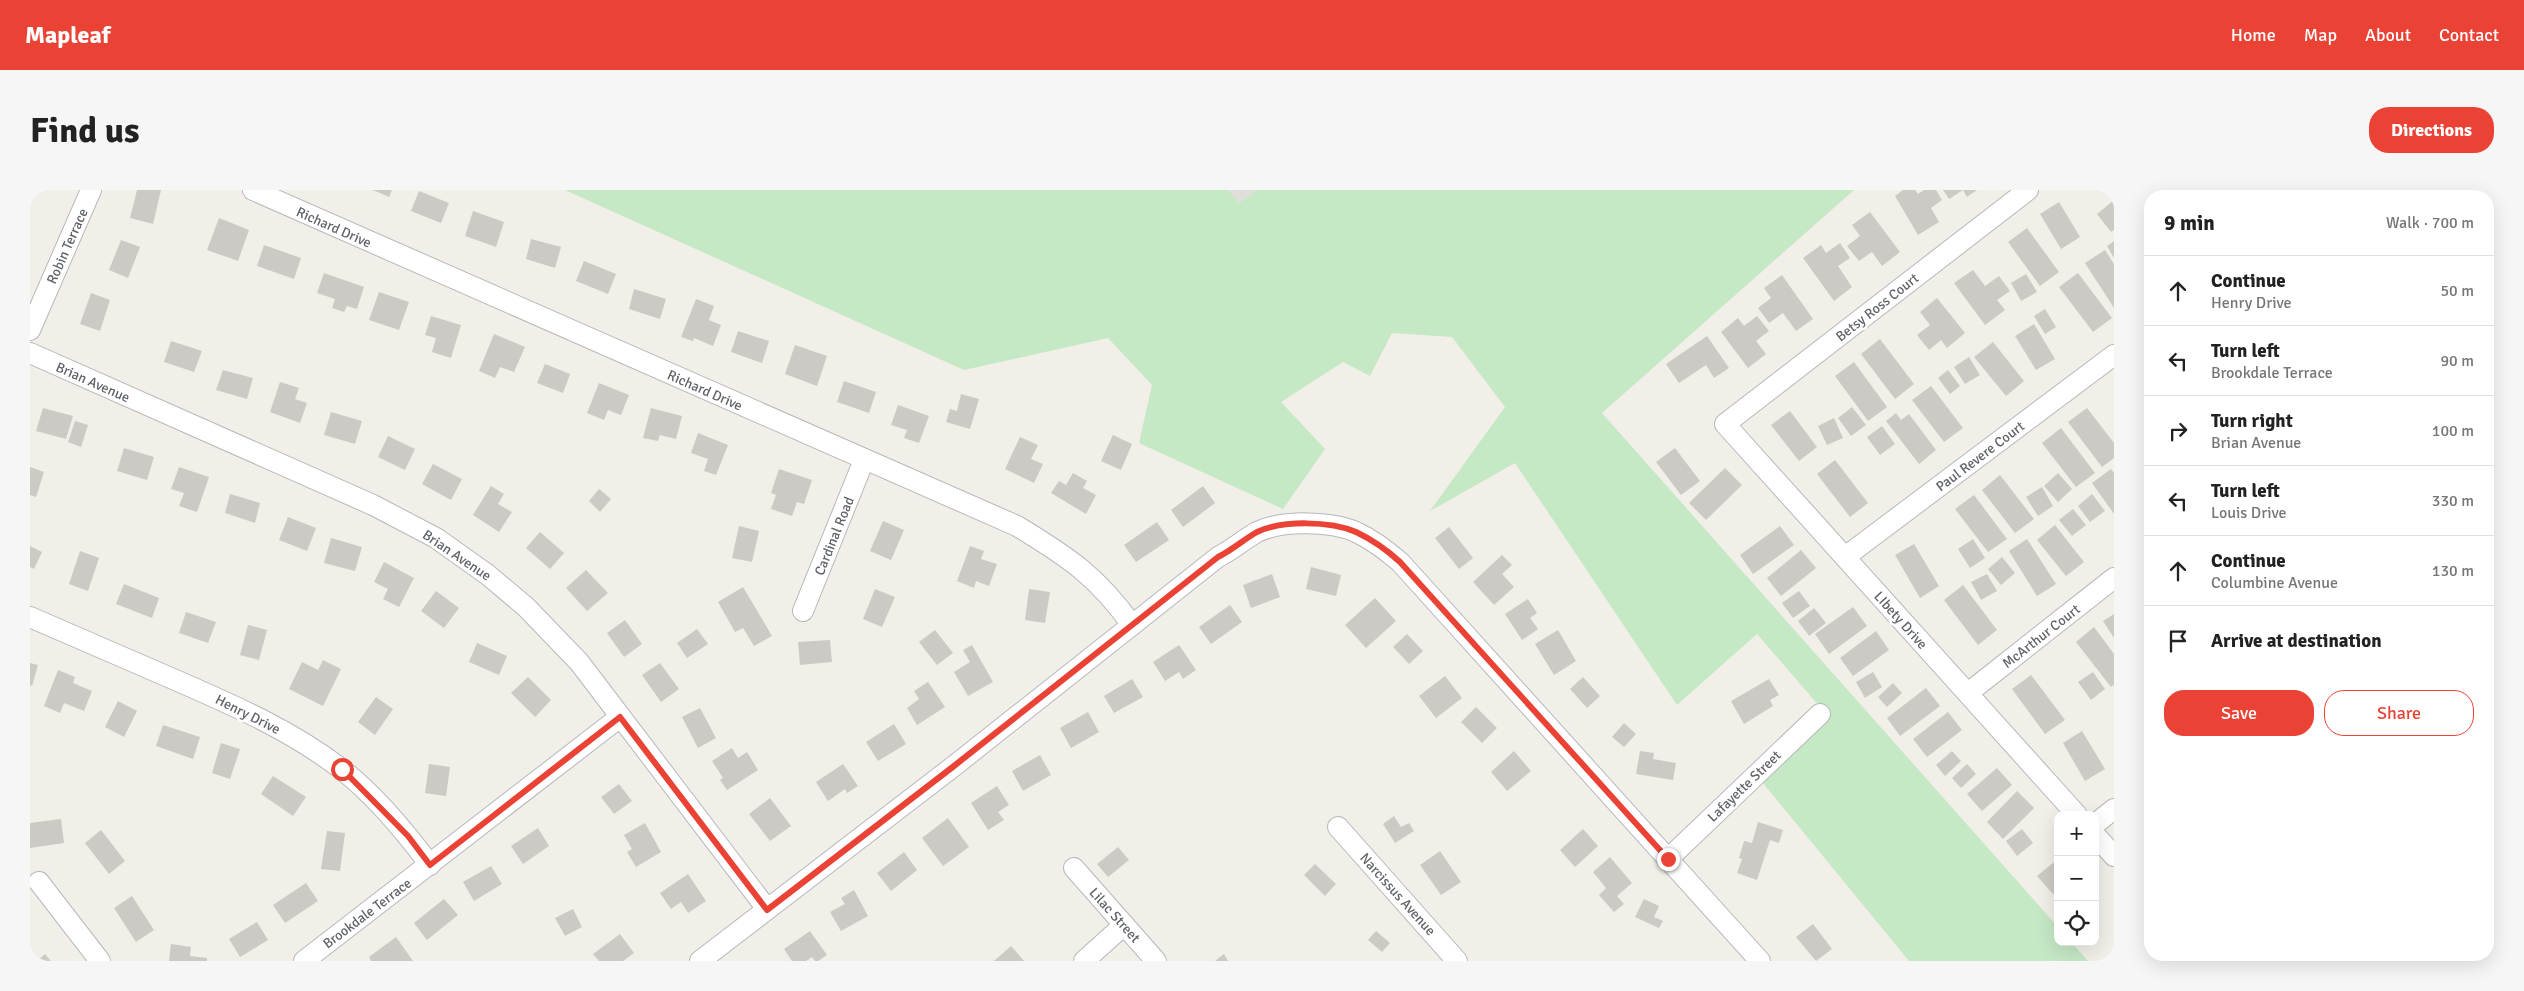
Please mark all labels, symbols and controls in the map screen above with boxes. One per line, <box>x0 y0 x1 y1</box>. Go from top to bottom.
text: Mapleaf <box>25 20 110 50</box>
text: Home <box>2231 24 2276 46</box>
text: Map <box>2304 24 2337 46</box>
text: About <box>2365 24 2411 46</box>
text: Contact <box>2439 24 2499 46</box>
button: Directions <box>2369 107 2494 153</box>
text: Find us <box>30 109 140 152</box>
street label: Richard Drive <box>294 203 374 252</box>
street label: Robin Terrace <box>43 206 92 287</box>
text: 9 min <box>2164 210 2215 236</box>
text: Walk · 700 m <box>2386 213 2474 233</box>
text: Continue <box>2211 269 2286 293</box>
street label: Betsy Ross Court <box>1832 270 1922 345</box>
icon: ahead <box>2164 277 2192 305</box>
text: 50 m <box>2440 281 2474 301</box>
text: Henry Drive <box>2211 293 2292 313</box>
text: Turn left <box>2211 339 2280 363</box>
icon: left <box>2164 347 2192 375</box>
text: 90 m <box>2440 351 2474 371</box>
street label: Brian Avenue <box>53 359 132 406</box>
text: Brookdale Terrace <box>2211 363 2333 383</box>
street label: Richard Drive <box>665 366 745 415</box>
text: Turn right <box>2211 409 2293 433</box>
icon: right <box>2164 417 2192 445</box>
street label: Paul Revere Court <box>1933 418 2028 495</box>
text: 100 m <box>2432 421 2474 441</box>
text: Brian Avenue <box>2211 433 2301 453</box>
text: Turn left <box>2211 479 2280 503</box>
icon: left <box>2164 487 2192 515</box>
text: 330 m <box>2432 491 2474 511</box>
street label: Cardinal Road <box>811 494 858 578</box>
text: Louis Drive <box>2211 503 2287 523</box>
street label: Brian Avenue <box>419 526 494 585</box>
text: Continue <box>2211 549 2286 573</box>
icon: ahead <box>2164 557 2192 585</box>
text: 130 m <box>2432 561 2474 581</box>
text: Columbine Avenue <box>2211 573 2338 593</box>
street label: LIbety Drive <box>1870 588 1931 653</box>
street label: McArthur Court <box>1999 601 2084 672</box>
icon: arrive <box>2164 627 2192 655</box>
text: Arrive at destination <box>2211 629 2382 653</box>
button: Save <box>2164 690 2314 736</box>
button: Share <box>2324 690 2474 736</box>
street label: Henry Drive <box>212 691 283 738</box>
street label: Lafayette Street <box>1704 747 1785 826</box>
route start <box>331 758 354 781</box>
map controls <box>2054 811 2099 946</box>
button: + <box>2054 811 2099 856</box>
route end <box>1657 848 1680 871</box>
street label: Narcissus Avenue <box>1356 850 1439 939</box>
button: − <box>2054 856 2099 901</box>
street label: Brookdale Terrace <box>320 875 415 952</box>
street label: Lilac Street <box>1085 884 1144 946</box>
button: locate <box>2054 901 2099 946</box>

